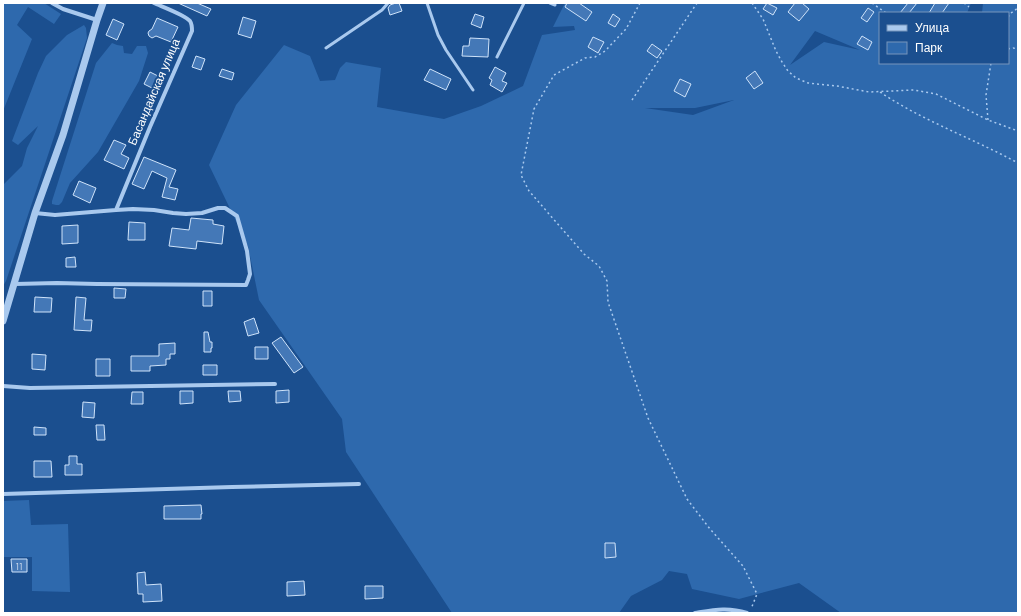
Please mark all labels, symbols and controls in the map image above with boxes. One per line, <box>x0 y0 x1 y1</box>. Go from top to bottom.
legend <box>879 12 1009 64</box>
text: Улица <box>915 20 949 35</box>
street label: Басандайская улица <box>124 36 183 147</box>
text: Парк <box>915 40 943 55</box>
house number: 11 <box>15 560 23 572</box>

